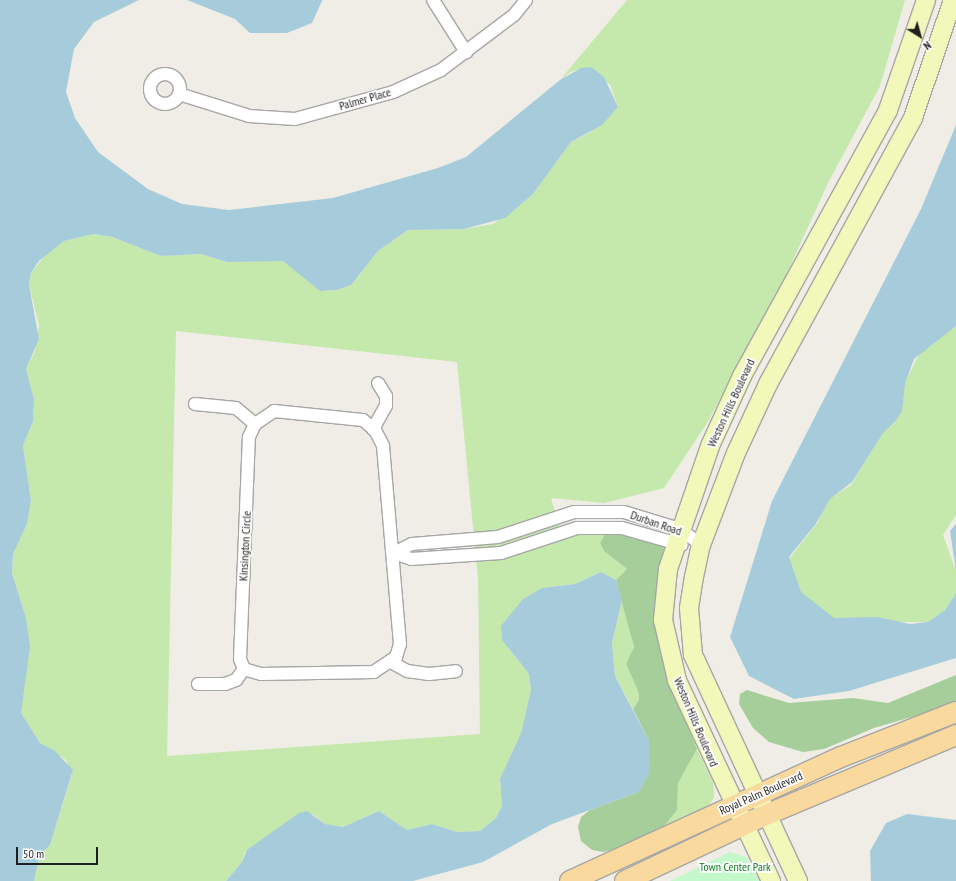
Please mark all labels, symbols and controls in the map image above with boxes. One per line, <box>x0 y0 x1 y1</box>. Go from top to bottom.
north arrow <box>900 16 940 56</box>
text: N <box>921 38 934 53</box>
street label: Palmer Place <box>337 85 393 113</box>
street label: Weston Hills Boulevard <box>704 357 758 449</box>
street label: Durban Road <box>629 508 683 538</box>
street label: Kinsington Circle <box>236 510 254 582</box>
street label: Weston Hills Boulevard <box>671 675 721 769</box>
street label: Royal Palm Boulevard <box>717 768 805 818</box>
scale bar <box>18 839 100 865</box>
text: 50 m <box>23 846 44 861</box>
park label: Town Center Park <box>699 860 771 874</box>

